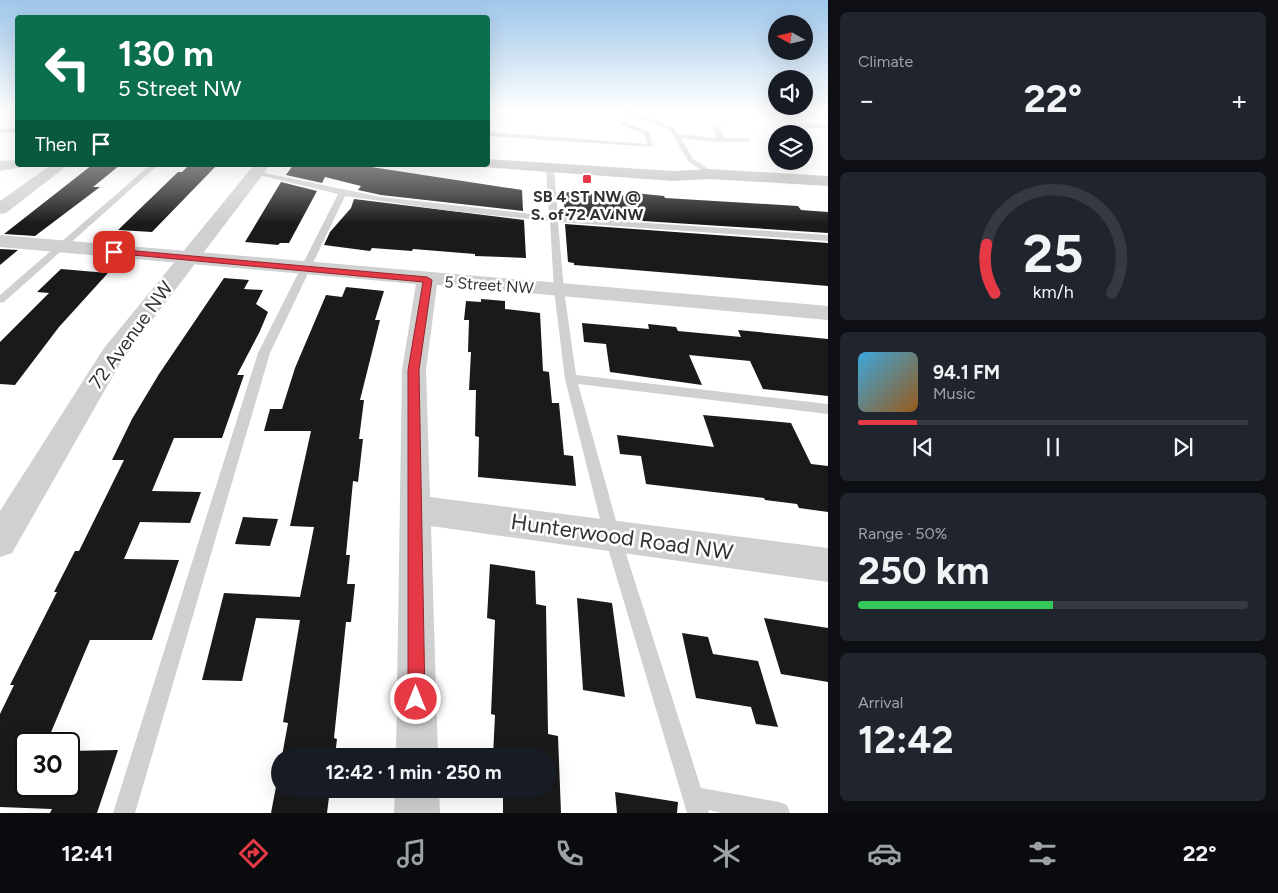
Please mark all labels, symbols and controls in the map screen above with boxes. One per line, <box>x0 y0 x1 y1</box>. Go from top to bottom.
north arrow <box>768 15 812 60</box>
map controls <box>768 15 813 170</box>
text: 130 m <box>118 33 214 75</box>
icon: left <box>35 35 100 100</box>
text: Climate <box>858 52 913 71</box>
button: sound <box>768 70 813 115</box>
text: 5 Street NW <box>118 75 241 102</box>
text: 22° <box>1024 76 1082 122</box>
text: − <box>858 83 875 117</box>
text: + <box>1231 83 1248 117</box>
button: layers <box>768 125 813 170</box>
icon: arrive <box>87 130 115 158</box>
text: Then <box>35 133 77 156</box>
marker: SB 4 ST NW @ S. of 72 AV NW <box>581 173 593 185</box>
place label: SB 4 ST NW @ S. of 72 AV NW <box>531 187 643 224</box>
text: 25 <box>1023 223 1083 285</box>
pin <box>93 231 135 273</box>
icon: arrive <box>100 238 128 266</box>
street label: 5 Street NW <box>444 272 535 298</box>
street label: 72 Avenue NW <box>84 276 178 393</box>
text: km/h <box>1033 281 1073 302</box>
text: 94.1 FM <box>933 361 1000 384</box>
text: Music <box>933 384 975 403</box>
icon: previous <box>909 433 937 461</box>
icon: pause <box>1039 433 1067 461</box>
icon: next <box>1169 433 1197 461</box>
street label: Hunterwood Road NW <box>509 508 735 566</box>
text: Range · 50% <box>858 524 947 543</box>
text: 250 km <box>858 548 989 594</box>
position arrow <box>389 672 441 724</box>
text: Arrival <box>858 693 903 712</box>
text: 12:42 <box>858 717 954 763</box>
speed limit sign: 30 <box>15 732 80 797</box>
text: 12:42 · 1 min · 250 m <box>325 761 502 784</box>
icon: directions <box>236 836 271 871</box>
icon: music <box>394 836 429 871</box>
icon: phone <box>552 836 587 871</box>
icon: climate <box>709 836 744 871</box>
icon: car <box>867 836 902 871</box>
icon: filters <box>1025 836 1060 871</box>
text: 12:41 <box>61 840 113 867</box>
text: 22° <box>1183 840 1217 867</box>

